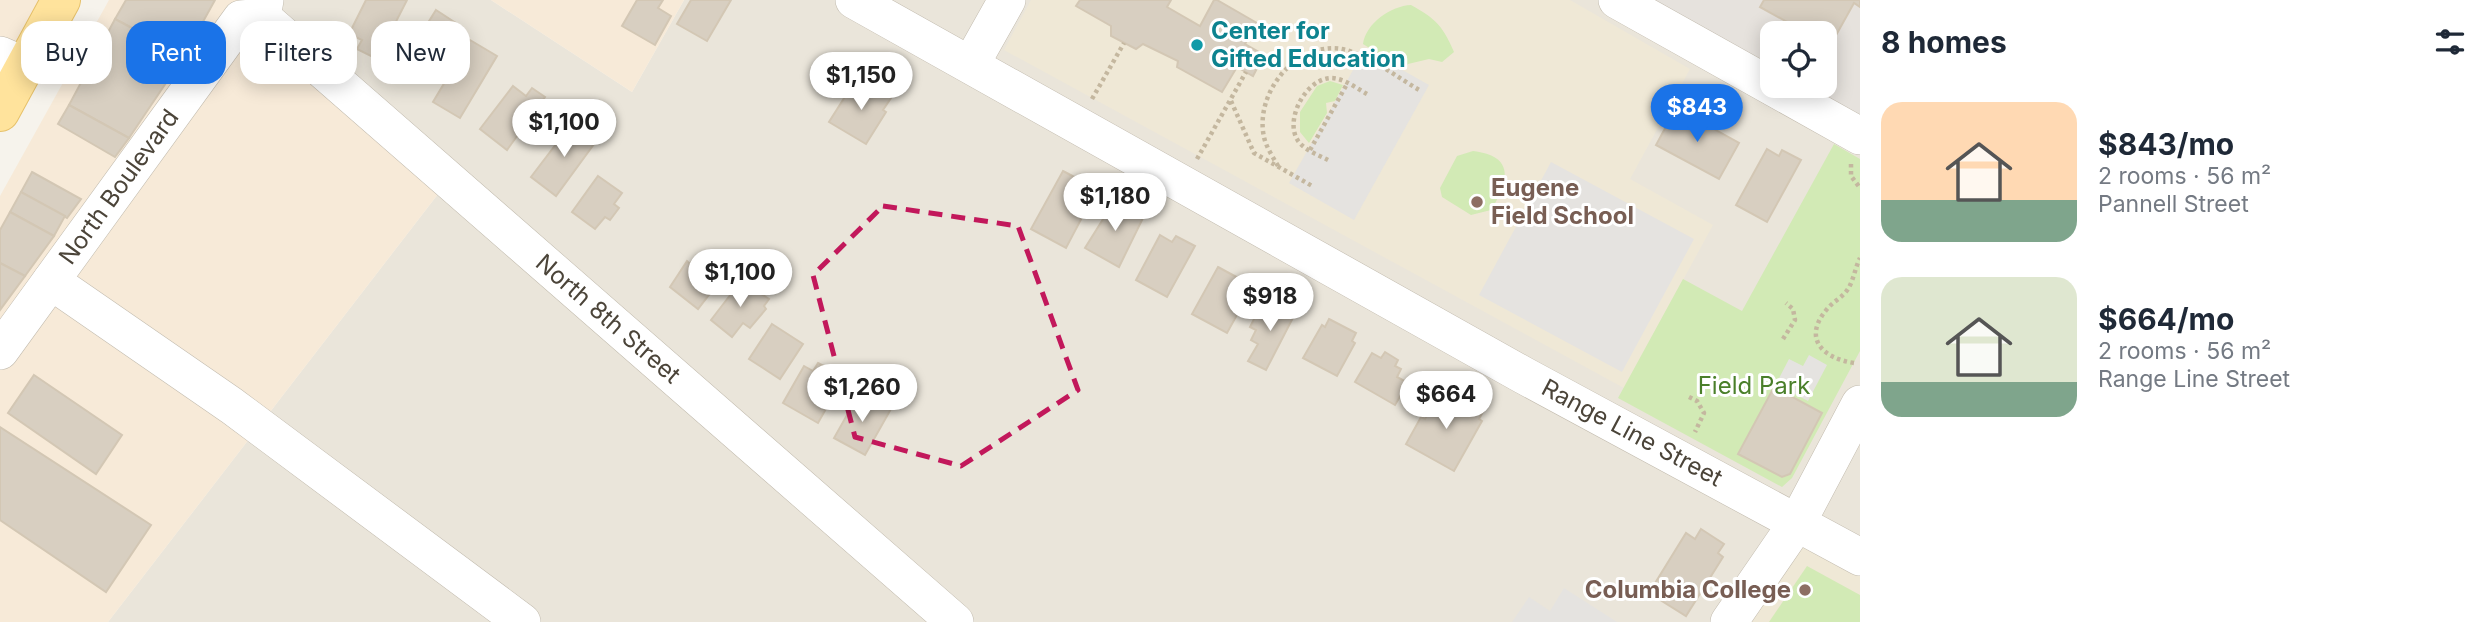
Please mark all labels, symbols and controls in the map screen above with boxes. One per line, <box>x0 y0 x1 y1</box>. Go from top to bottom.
place label: Center for Gifted Education <box>1211 16 1406 73</box>
chip: Buy <box>21 21 112 84</box>
chip: Rent <box>126 21 226 84</box>
chip: Filters <box>240 21 357 84</box>
chip: New <box>371 21 470 84</box>
map controls <box>1760 21 1837 98</box>
button: locate <box>1760 21 1837 98</box>
icon: filters <box>2431 23 2469 61</box>
text: 8 homes <box>1881 24 2007 60</box>
marker: Center for Gifted Education <box>1189 37 1205 53</box>
pin: $1,150 <box>804 52 918 112</box>
text: $1,150 <box>826 61 896 89</box>
pin: $843 <box>1656 85 1738 144</box>
text: $843 <box>1667 93 1727 121</box>
pin: $1,100 <box>507 100 621 159</box>
street label: North Boulevard <box>53 104 185 270</box>
text: $1,100 <box>528 108 600 136</box>
text: $843/mo <box>2098 126 2234 162</box>
icon: home <box>1937 130 2021 214</box>
text: 2 rooms · 56 m² <box>2098 162 2271 190</box>
place label: Eugene Field School <box>1491 173 1634 230</box>
pin: $1,180 <box>1058 174 1172 233</box>
text: $1,180 <box>1080 182 1150 210</box>
text: Pannell Street <box>2098 190 2249 218</box>
marker: Eugene Field School <box>1469 194 1485 210</box>
street label: North 8th Street <box>530 248 687 389</box>
pin: $1,100 <box>683 250 797 309</box>
text: $1,100 <box>704 258 776 286</box>
pin: $918 <box>1229 274 1311 333</box>
text: $918 <box>1243 282 1297 310</box>
text: $664/mo <box>2098 301 2234 337</box>
icon: home <box>1937 305 2021 389</box>
text: 2 rooms · 56 m² <box>2098 337 2271 365</box>
pin: $1,260 <box>805 364 919 424</box>
text: Range Line Street <box>2098 365 2290 393</box>
park label: Field Park <box>1698 371 1810 400</box>
pin: $664 <box>1405 372 1487 431</box>
text: $1,260 <box>823 373 901 401</box>
street label: Range Line Street <box>1537 373 1728 492</box>
text: $664 <box>1416 380 1476 408</box>
place label: Columbia College <box>1585 575 1791 604</box>
marker: Columbia College <box>1797 582 1813 598</box>

